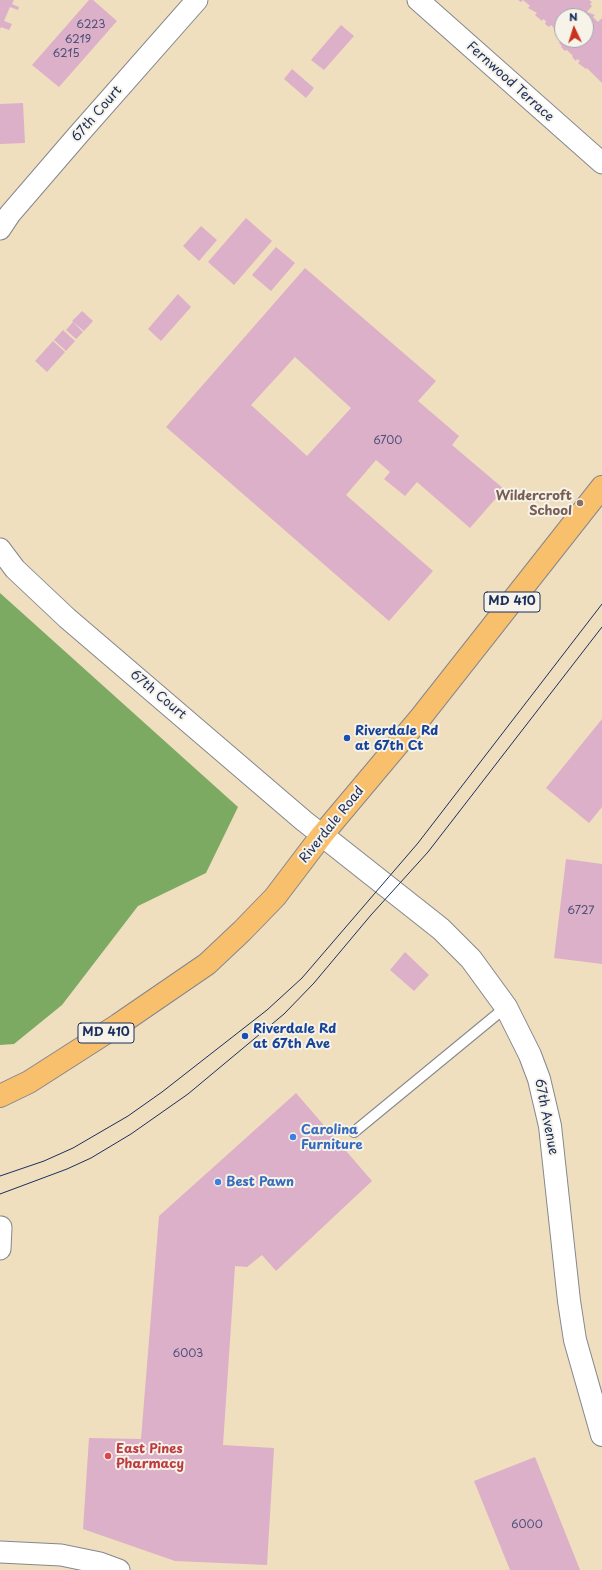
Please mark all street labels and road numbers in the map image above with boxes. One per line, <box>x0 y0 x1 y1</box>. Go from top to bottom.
street label: Fernwood Terrace <box>463 39 557 125</box>
street label: 67th Court <box>69 83 125 145</box>
road number: MD 410 <box>484 592 540 612</box>
street label: 67th Court <box>127 667 189 723</box>
street label: Riverdale Road <box>296 784 368 866</box>
road number: MD 410 <box>78 1023 134 1043</box>
street label: 67th Avenue <box>531 1078 561 1156</box>

